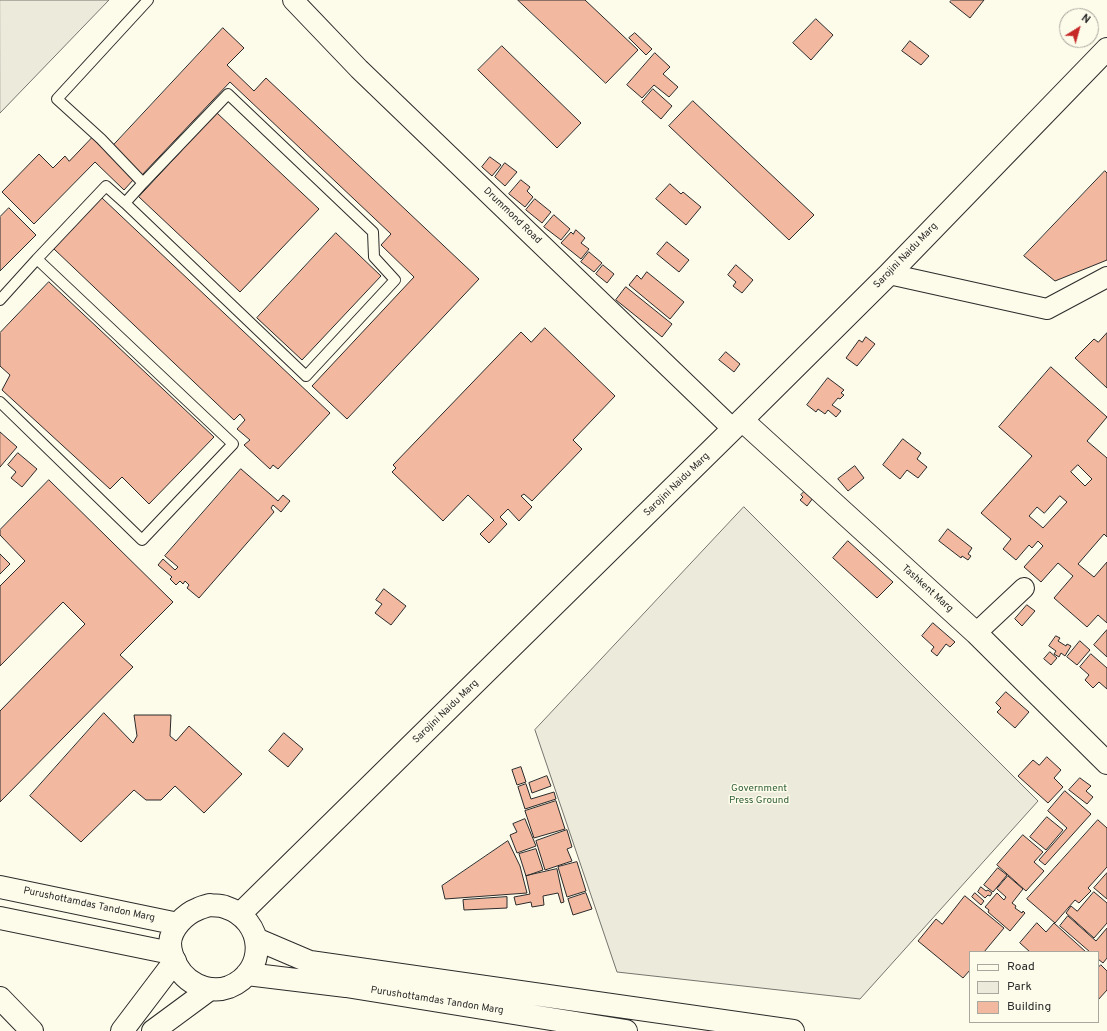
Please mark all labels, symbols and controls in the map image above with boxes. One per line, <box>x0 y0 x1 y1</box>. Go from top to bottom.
north arrow <box>1059 8 1099 48</box>
text: N <box>1078 11 1093 27</box>
street label: Drummond Road <box>480 185 544 247</box>
street label: Sarojini Naidu Marg <box>872 221 940 291</box>
street label: Sarojini Naidu Marg <box>642 451 712 519</box>
street label: Tashkent Marg <box>899 563 955 615</box>
street label: Sarojini Naidu Marg <box>411 678 481 746</box>
park label: Government Press Ground <box>729 783 789 806</box>
street label: Purushottamdas Tandon Marg <box>22 885 156 925</box>
legend <box>969 951 1099 1023</box>
text: Road <box>1007 959 1035 975</box>
text: Park <box>1007 979 1032 995</box>
street label: Purushottamdas Tandon Marg <box>370 985 504 1017</box>
text: Building <box>1007 999 1051 1015</box>

